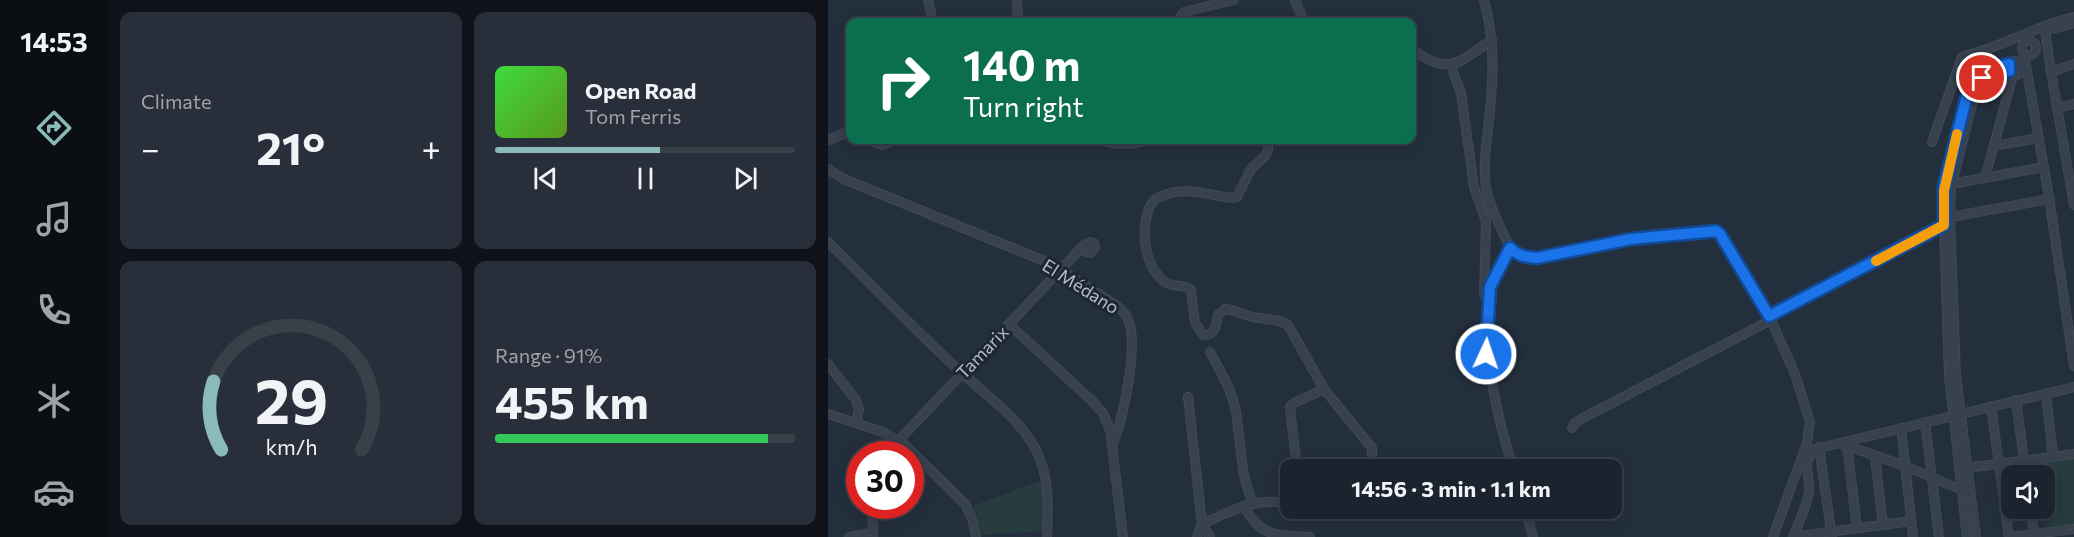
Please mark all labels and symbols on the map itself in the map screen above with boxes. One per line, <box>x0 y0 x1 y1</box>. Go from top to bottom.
pin <box>1956 52 2007 103</box>
street label: El Médano <box>1039 254 1123 318</box>
street label: Tamarix <box>951 320 1013 383</box>
position arrow <box>1454 322 1518 386</box>
speed limit sign: 30 <box>846 441 924 519</box>

